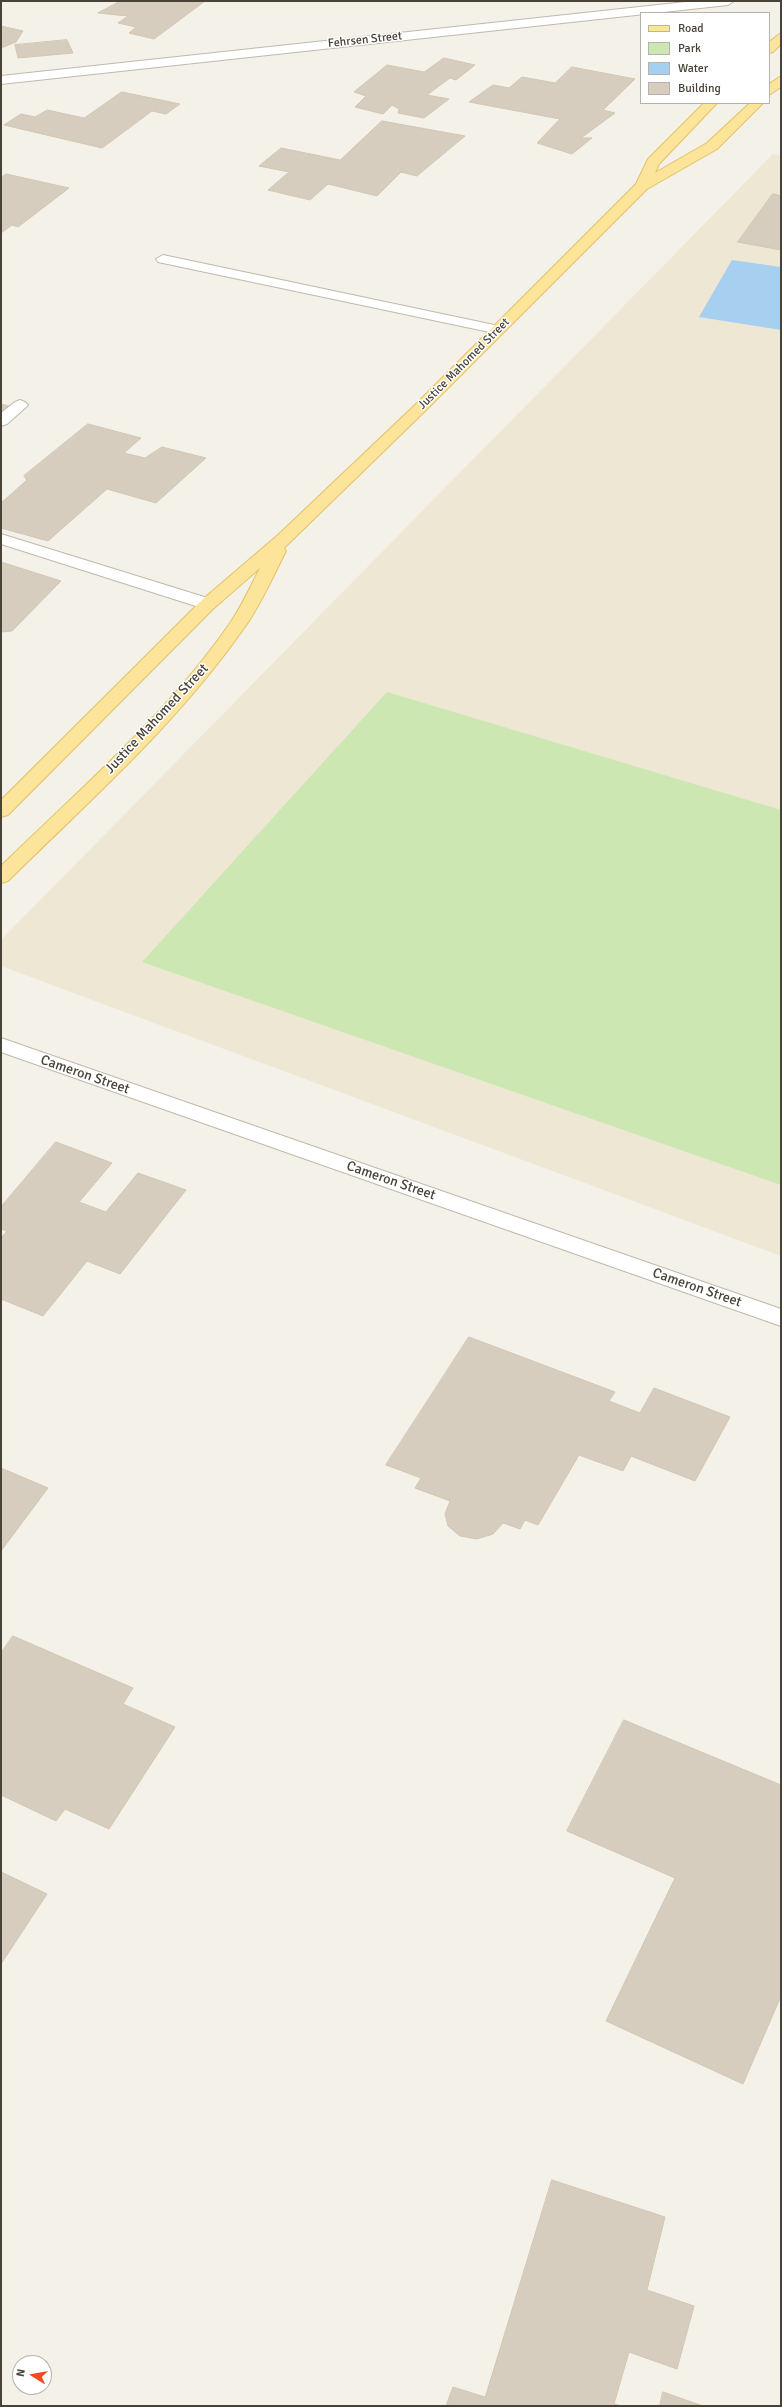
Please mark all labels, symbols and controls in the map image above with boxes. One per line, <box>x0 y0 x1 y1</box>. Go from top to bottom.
legend <box>640 12 770 104</box>
text: Road <box>678 21 704 36</box>
street label: Fehrsen Street <box>327 29 403 51</box>
text: Park <box>678 41 701 56</box>
text: Water <box>678 61 708 76</box>
text: Building <box>678 81 721 96</box>
street label: Justice Mahomed Street <box>415 315 513 413</box>
street label: Justice Mahomed Street <box>102 661 212 777</box>
street label: Cameron Street <box>38 1052 132 1098</box>
street label: Cameron Street <box>344 1158 438 1204</box>
street label: Cameron Street <box>650 1265 744 1311</box>
north arrow <box>12 2355 52 2395</box>
text: N <box>14 2368 28 2378</box>

